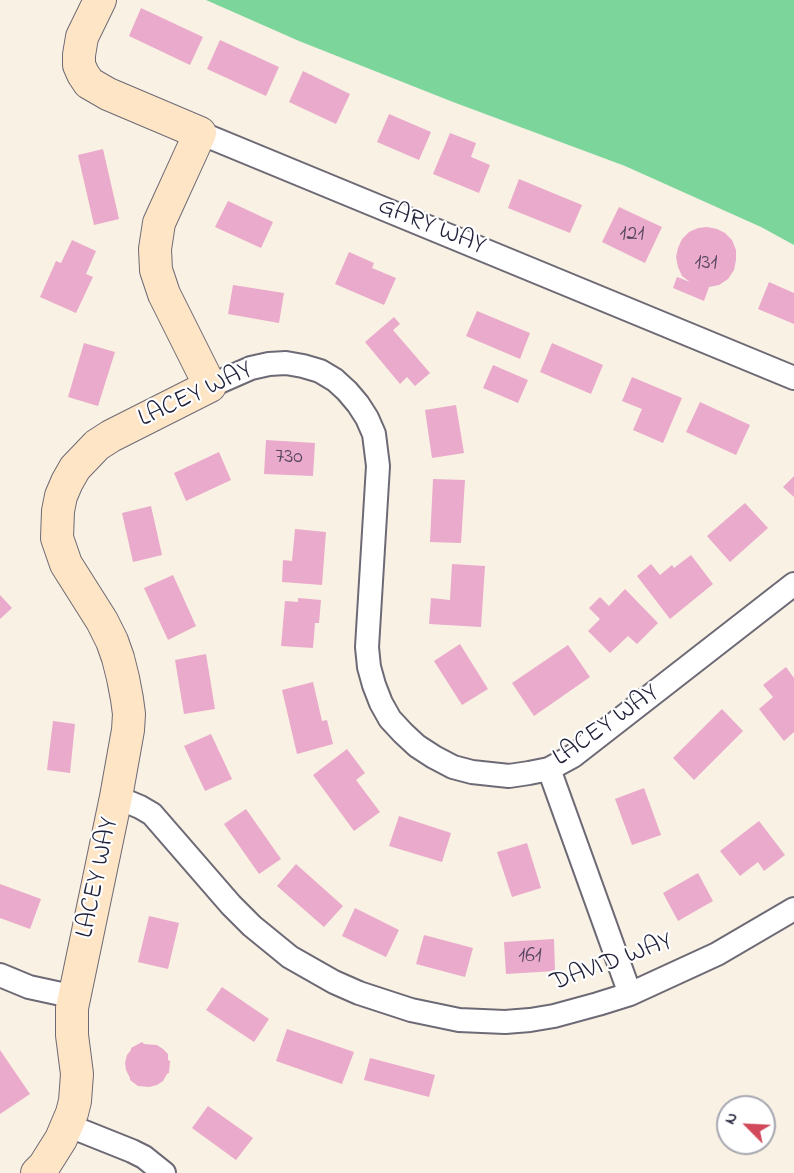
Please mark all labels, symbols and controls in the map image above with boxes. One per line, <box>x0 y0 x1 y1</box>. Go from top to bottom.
street label: GARY WAY <box>373 192 489 264</box>
house number: 121 <box>620 222 644 248</box>
house number: 131 <box>694 251 718 277</box>
street label: LACEY WAY <box>134 356 258 436</box>
house number: 730 <box>275 445 303 471</box>
street label: LACEY WAY <box>548 679 666 775</box>
street label: LACEY WAY <box>71 815 127 941</box>
street label: DAVID WAY <box>547 928 677 1000</box>
house number: 161 <box>518 944 542 970</box>
north arrow <box>716 1095 776 1155</box>
text: N <box>718 1109 745 1128</box>

